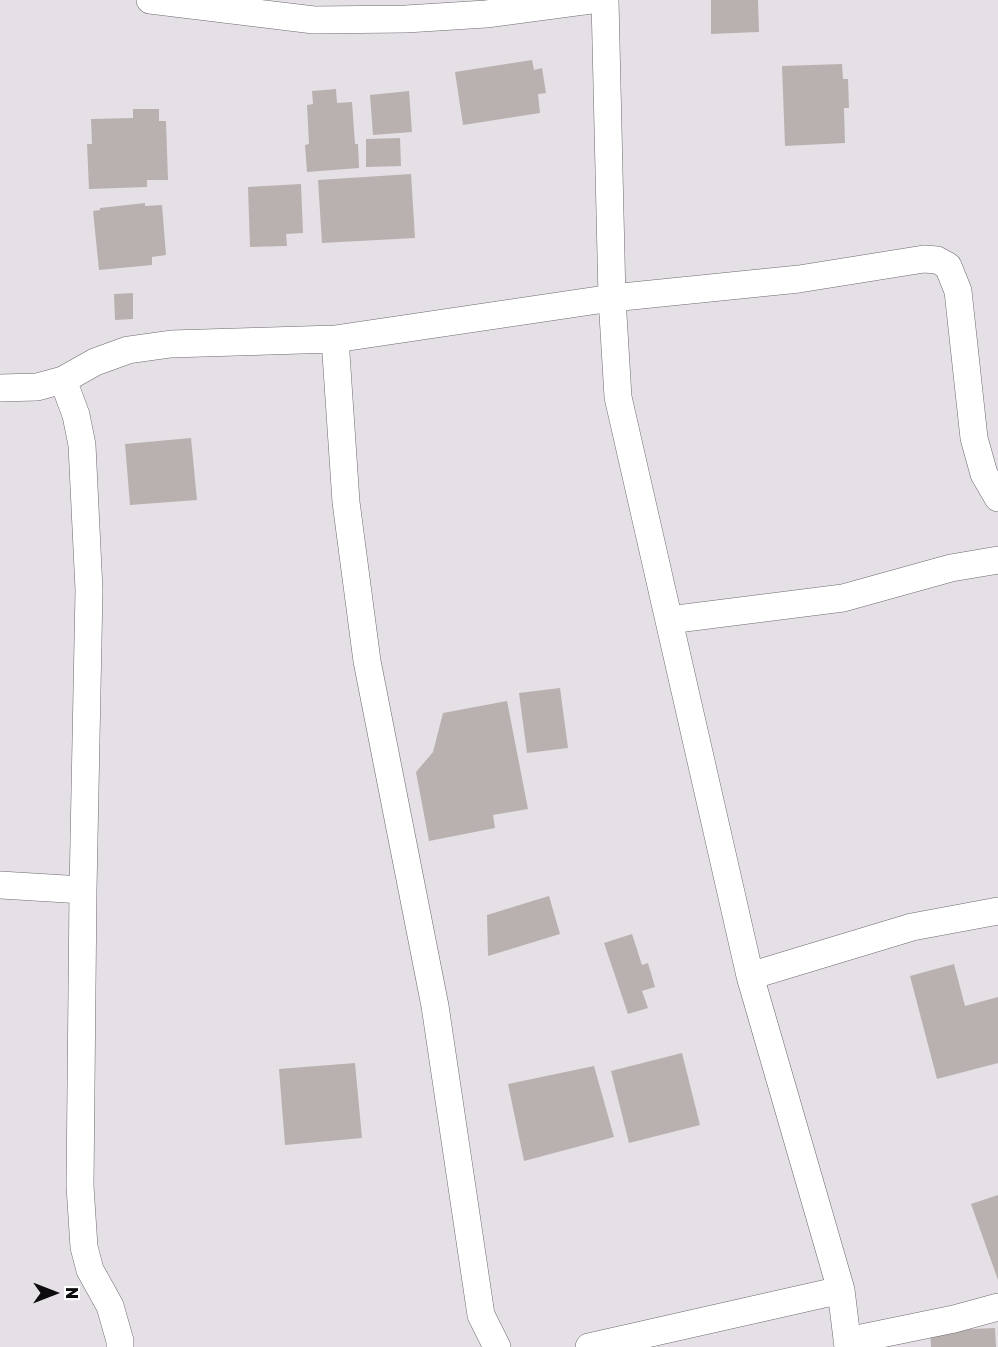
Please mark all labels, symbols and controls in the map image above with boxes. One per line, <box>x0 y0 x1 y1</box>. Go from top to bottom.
north arrow <box>24 1263 84 1323</box>
text: N <box>62 1287 82 1299</box>

